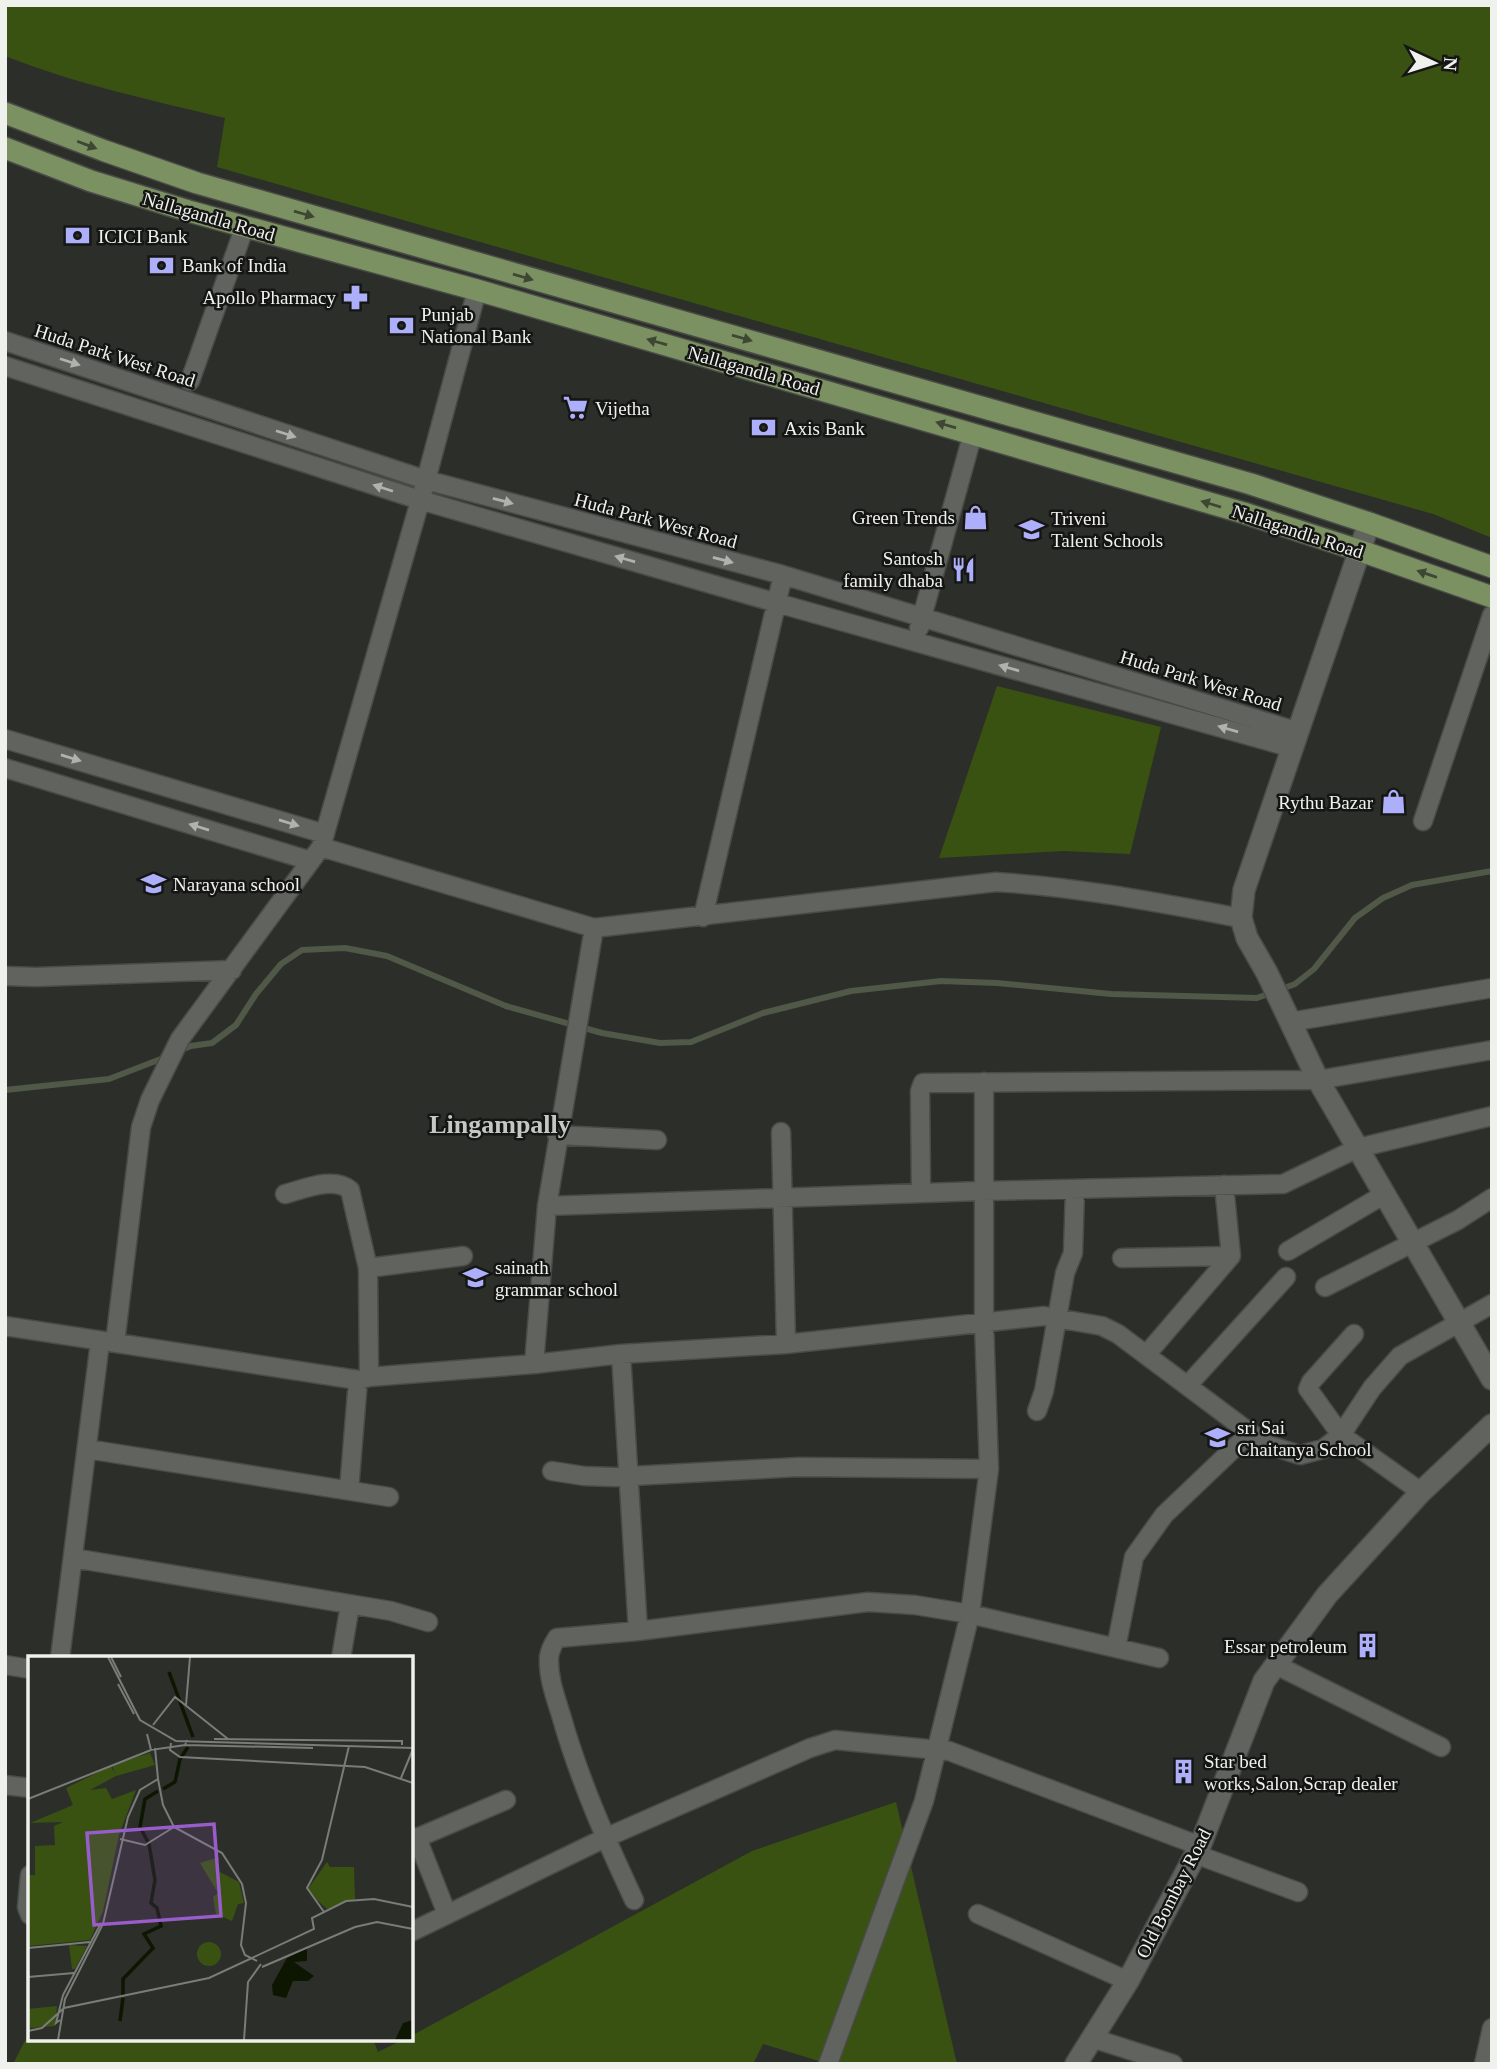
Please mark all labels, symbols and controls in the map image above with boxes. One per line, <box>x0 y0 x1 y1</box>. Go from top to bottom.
north arrow <box>1399 28 1469 98</box>
text: N <box>1439 57 1461 72</box>
one-way arrow <box>77 140 98 151</box>
street label: Nallagandla Road <box>140 188 278 246</box>
one-way arrow <box>294 209 315 219</box>
bank icon: ICICI Bank <box>64 222 92 250</box>
place label: ICICI Bank <box>98 226 188 247</box>
bank icon: Bank of India <box>148 251 176 279</box>
place label: Bank of India <box>182 255 287 276</box>
one-way arrow <box>512 272 533 282</box>
pharmacy icon: Apollo Pharmacy <box>342 283 370 311</box>
place label: Apollo Pharmacy <box>202 287 336 308</box>
place label: Punjab National Bank <box>421 304 532 347</box>
bank icon: Punjab National Bank <box>387 311 415 339</box>
street label: Huda Park West Road <box>32 320 198 391</box>
one-way arrow <box>731 333 753 344</box>
one-way arrow <box>646 336 667 346</box>
street label: Nallagandla Road <box>685 342 823 400</box>
one-way arrow <box>60 357 81 368</box>
supermarket icon: Vijetha <box>561 394 589 422</box>
place label: Vijetha <box>595 398 650 419</box>
bank icon: Axis Bank <box>750 414 778 442</box>
place label: Axis Bank <box>784 418 865 439</box>
one-way arrow <box>935 419 956 429</box>
one-way arrow <box>276 429 297 440</box>
one-way arrow <box>373 482 394 492</box>
street label: Huda Park West Road <box>572 489 740 552</box>
one-way arrow <box>493 497 514 507</box>
one-way arrow <box>1200 498 1221 508</box>
street label: Nallagandla Road <box>1230 500 1367 563</box>
shop icon: Green Trends <box>961 503 989 531</box>
place label: Green Trends <box>852 507 955 528</box>
place label: Triveni Talent Schools <box>1051 508 1163 551</box>
school or university icon: Triveni Talent Schools <box>1017 515 1045 543</box>
place label: Santosh family dhaba <box>843 548 944 591</box>
one-way arrow <box>614 553 636 564</box>
one-way arrow <box>713 555 734 565</box>
restaurant icon: Santosh family dhaba <box>949 555 977 583</box>
one-way arrow <box>1417 568 1438 579</box>
street label: Huda Park West Road <box>1118 646 1284 715</box>
one-way arrow <box>997 662 1019 673</box>
one-way arrow <box>1217 724 1238 734</box>
one-way arrow <box>60 754 81 764</box>
shop icon: Rythu Bazar <box>1379 788 1407 816</box>
place label: Rythu Bazar <box>1278 792 1374 813</box>
one-way arrow <box>278 819 299 829</box>
one-way arrow <box>188 821 209 831</box>
school or university icon: Narayana school <box>139 870 167 898</box>
place label: Narayana school <box>173 874 300 895</box>
district label: Lingampally <box>429 1110 571 1139</box>
place label: sainath grammar school <box>495 1257 618 1300</box>
school or university icon: sainath grammar school <box>461 1264 489 1292</box>
place label: sri Sai Chaitanya School <box>1237 1417 1372 1460</box>
school or university icon: sri Sai Chaitanya School <box>1203 1424 1231 1452</box>
building icon: Essar petroleum <box>1353 1632 1381 1660</box>
place label: Essar petroleum <box>1224 1636 1347 1657</box>
inset map <box>28 1656 413 2041</box>
place label: Star bed works,Salon,Scrap dealer <box>1204 1751 1398 1794</box>
building icon: Star bed works,Salon,Scrap dealer <box>1170 1758 1198 1786</box>
street label: Old Bombay Road <box>1132 1825 1215 1961</box>

